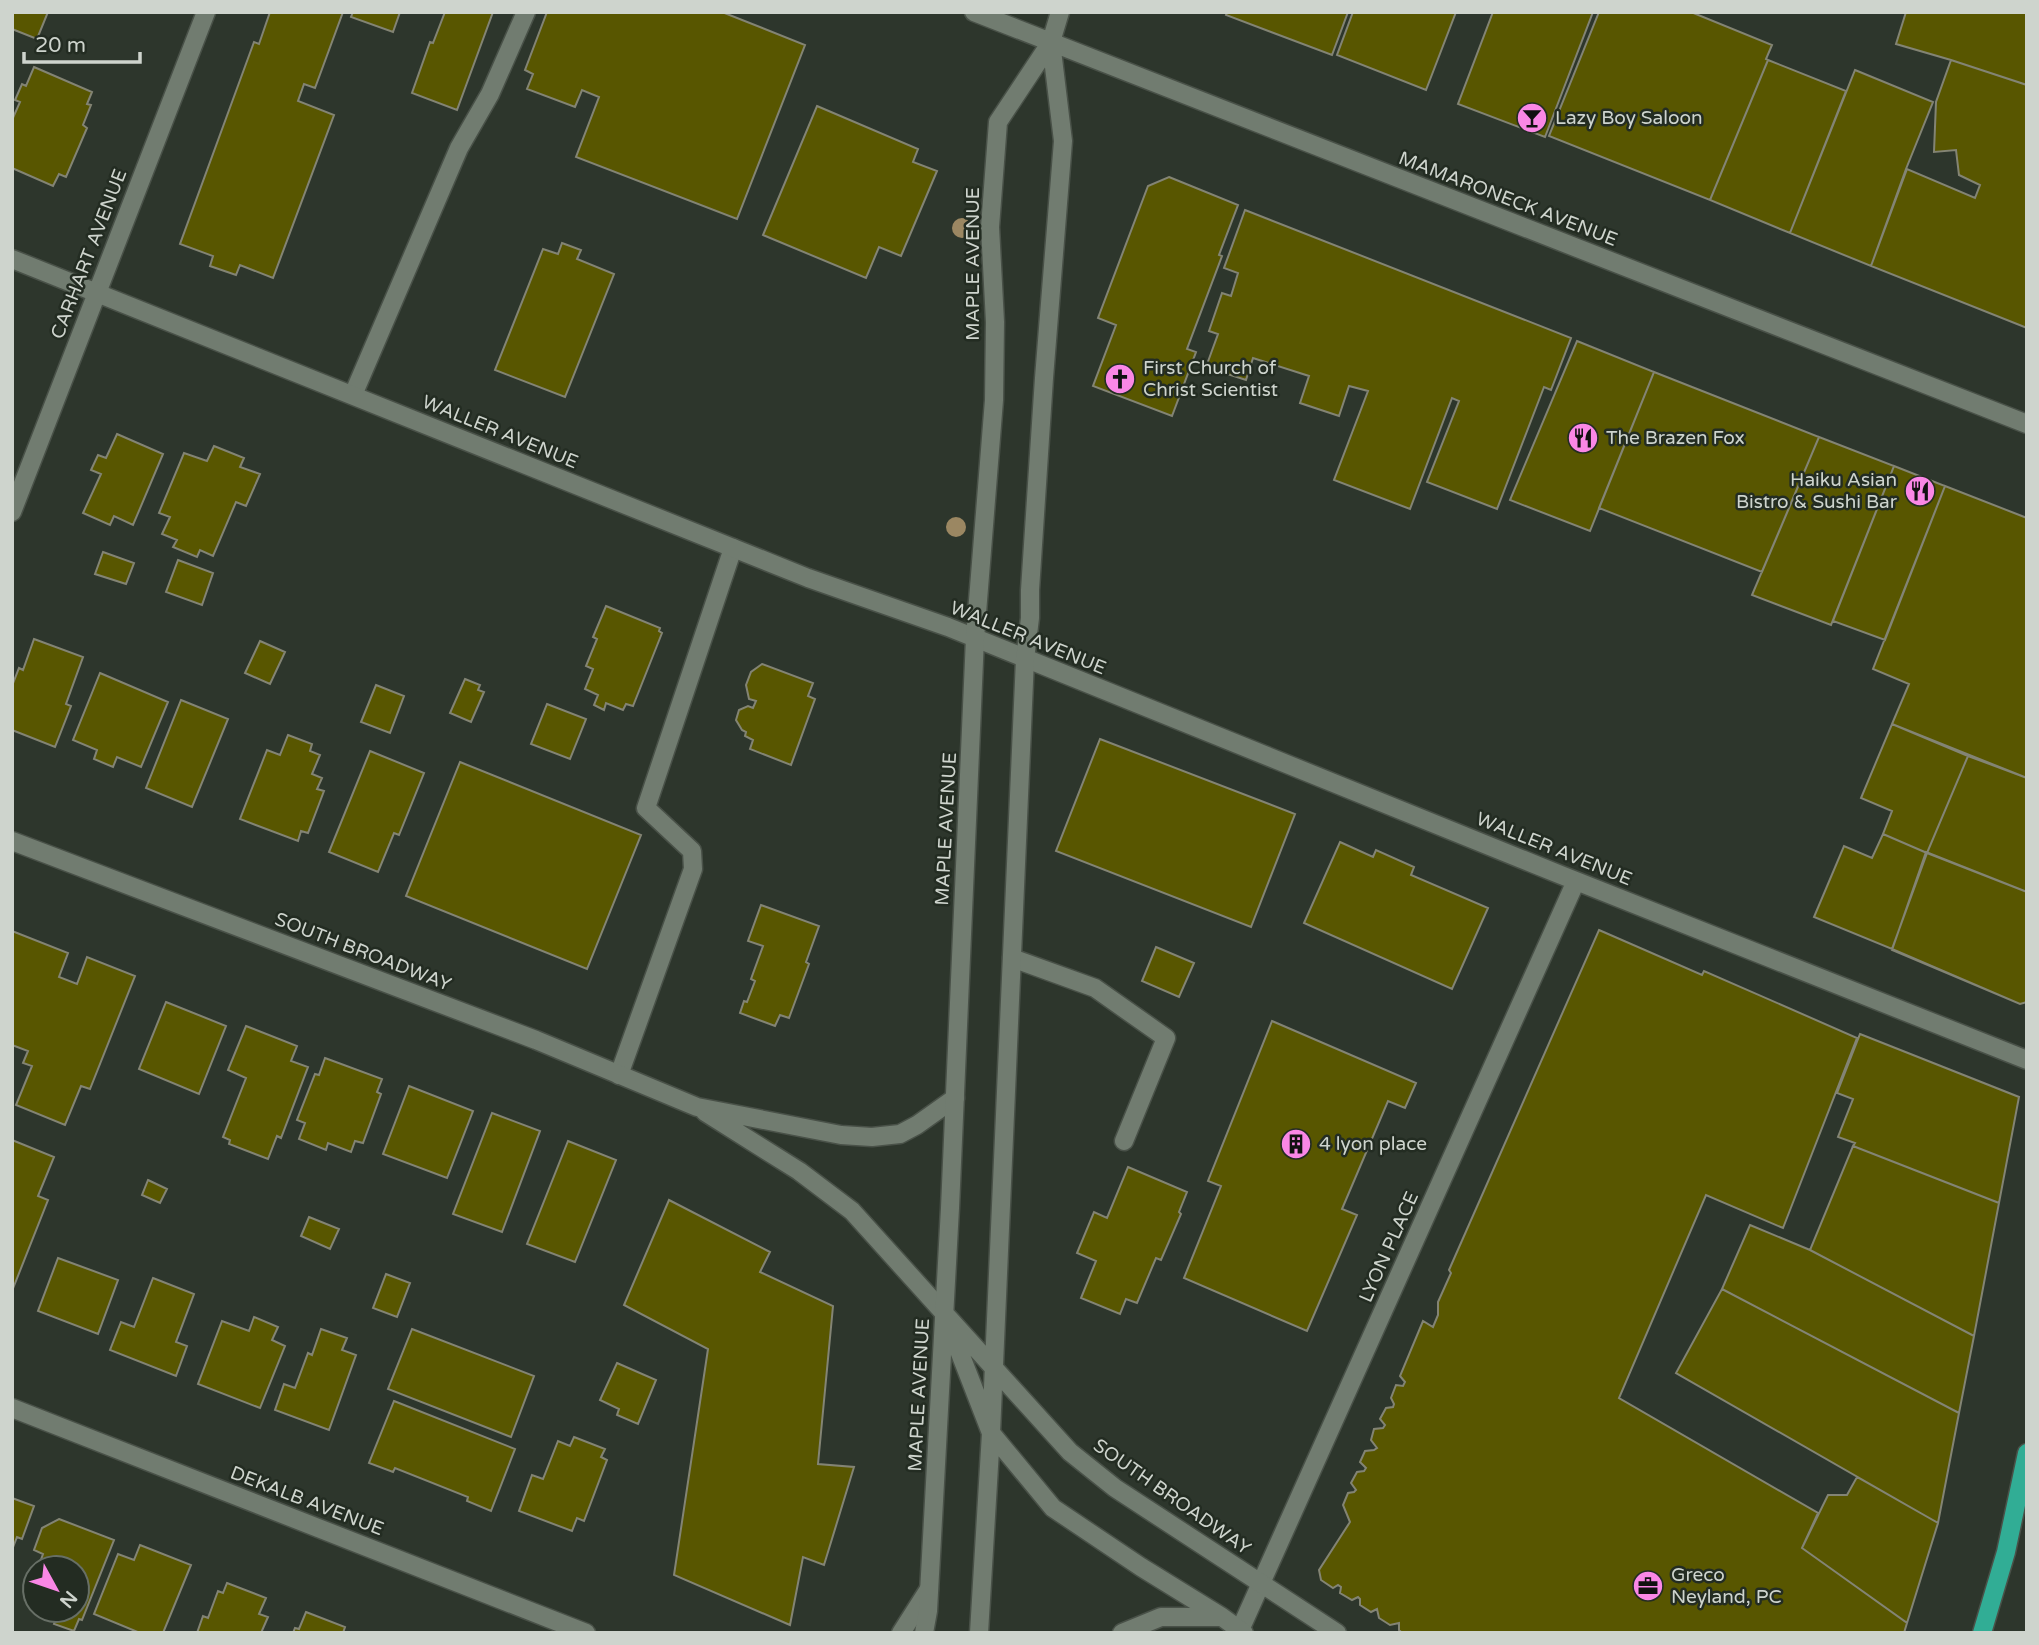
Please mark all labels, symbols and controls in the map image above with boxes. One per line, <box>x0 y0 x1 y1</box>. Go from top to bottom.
scale bar <box>24 21 140 65</box>
text: 20 m <box>35 33 86 58</box>
bar icon: Lazy Boy Saloon <box>1515 101 1549 135</box>
place label: Lazy Boy Saloon <box>1555 107 1703 129</box>
street label: MAMARONECK AVENUE <box>1396 147 1620 251</box>
street label: CARHART AVENUE <box>46 166 132 342</box>
street label: MAPLE AVENUE <box>962 187 984 341</box>
place label: First Church of Christ Scientist <box>1143 357 1278 401</box>
church icon: First Church of Christ Scientist <box>1103 362 1137 396</box>
street label: WALLER AVENUE <box>419 391 581 473</box>
restaurant icon: The Brazen Fox <box>1566 421 1600 455</box>
place label: The Brazen Fox <box>1606 427 1745 449</box>
place label: Haiku Asian Bistro & Sushi Bar <box>1736 469 1898 513</box>
restaurant icon: Haiku Asian Bistro & Sushi Bar <box>1903 474 1937 508</box>
street label: WALLER AVENUE <box>947 597 1109 679</box>
street label: MAPLE AVENUE <box>931 752 961 906</box>
street label: WALLER AVENUE <box>1473 808 1635 890</box>
street label: SOUTH BROADWAY <box>272 908 454 996</box>
building icon: 4 lyon place <box>1279 1127 1313 1161</box>
place label: 4 lyon place <box>1319 1133 1427 1155</box>
street label: LYON PLACE <box>1355 1188 1423 1306</box>
street label: MAPLE AVENUE <box>904 1318 934 1472</box>
street label: SOUTH BROADWAY <box>1089 1434 1255 1560</box>
street label: DEKALB AVENUE <box>227 1462 387 1540</box>
north arrow <box>21 1554 91 1624</box>
place label: Greco Neyland, PC <box>1671 1564 1782 1608</box>
office icon: Greco Neyland, PC <box>1631 1569 1665 1603</box>
text: N <box>55 1586 82 1612</box>

